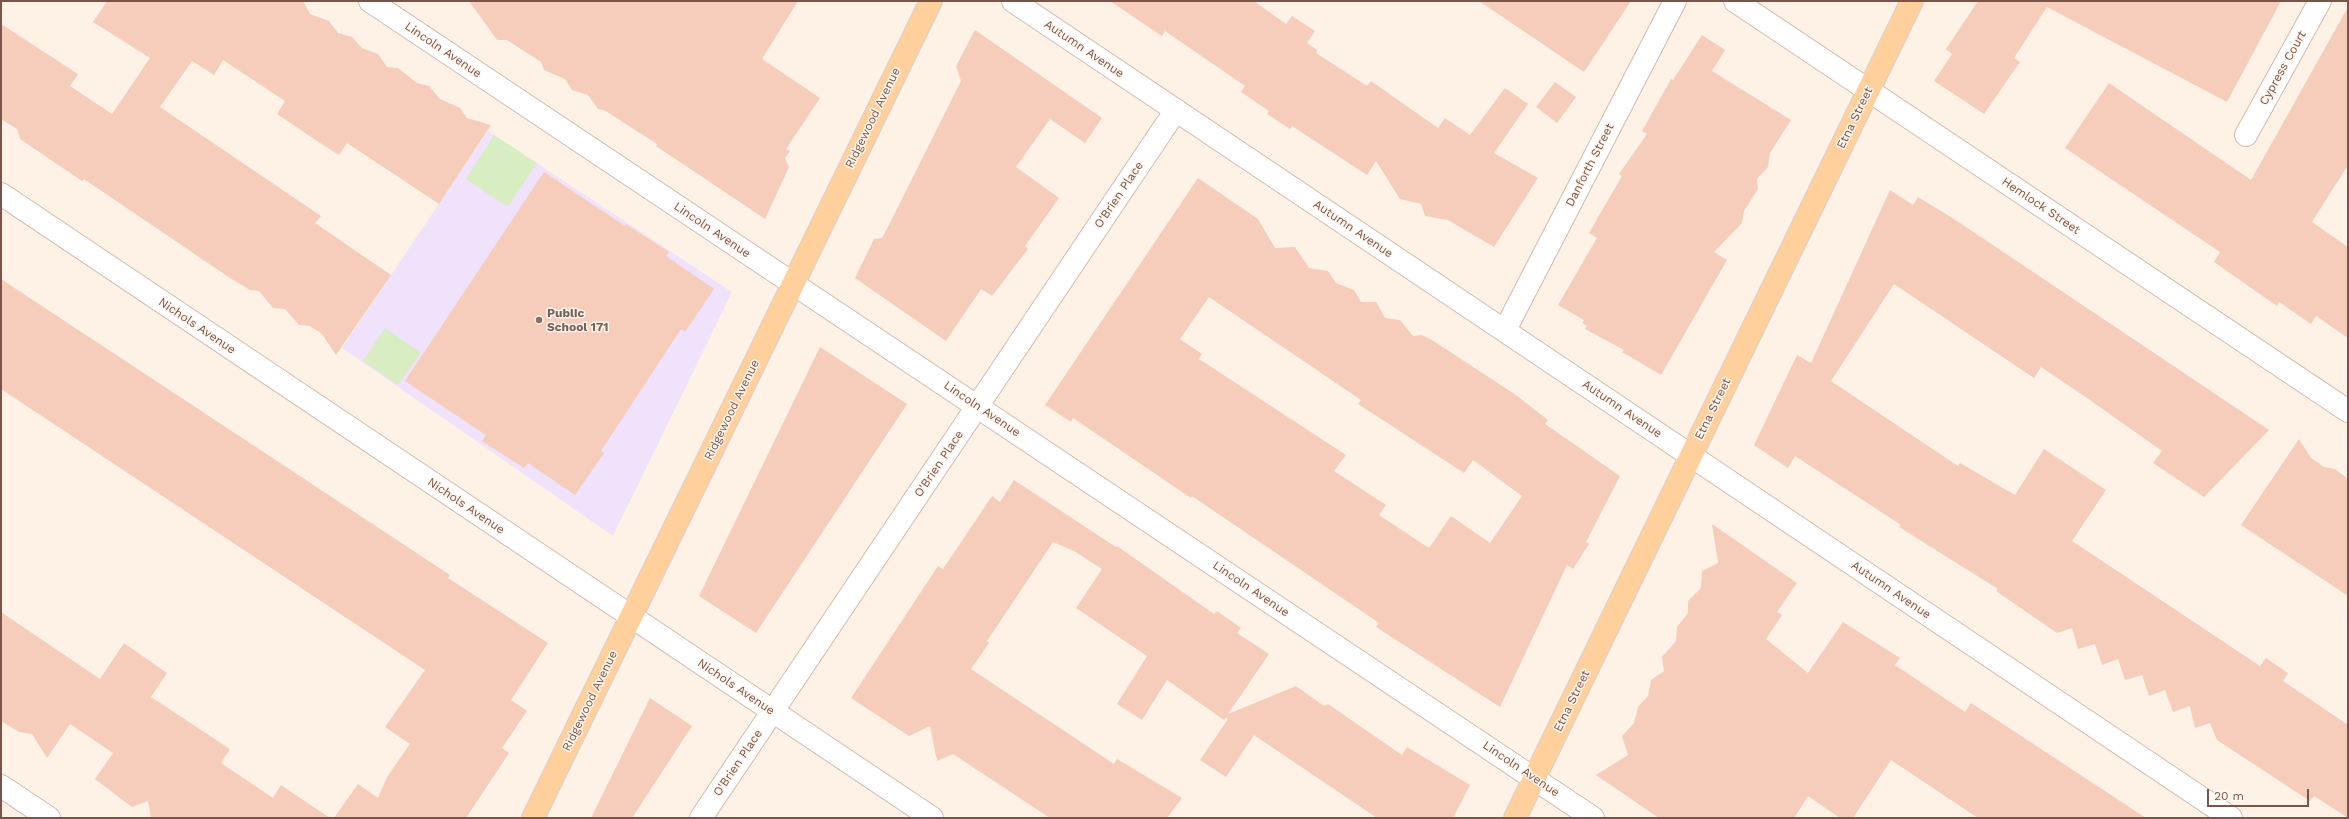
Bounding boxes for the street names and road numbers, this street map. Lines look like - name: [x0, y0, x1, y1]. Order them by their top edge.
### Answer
- street label: Autumn Avenue: [1041, 17, 1127, 81]
- street label: Lincoln Avenue: [402, 19, 484, 81]
- street label: Cypress Court: [2257, 28, 2309, 108]
- street label: Ridgewood Avenue: [842, 65, 904, 171]
- street label: Etna Street: [1834, 85, 1876, 151]
- street label: Danforth Street: [1563, 121, 1617, 209]
- street label: O'Brien Place: [1091, 159, 1147, 231]
- street label: Hemlock Street: [1999, 174, 2083, 238]
- street label: Autumn Avenue: [1310, 197, 1396, 261]
- street label: Lincoln Avenue: [671, 199, 753, 261]
- street label: Nichols Avenue: [156, 295, 238, 357]
- street label: Ridgewood Avenue: [701, 357, 763, 463]
- street label: Etna Street: [1692, 376, 1734, 442]
- street label: Autumn Avenue: [1579, 377, 1665, 441]
- street label: Lincoln Avenue: [941, 378, 1023, 440]
- street label: O'Brien Place: [911, 428, 967, 500]
- street label: Nichols Avenue: [425, 475, 507, 537]
- street label: Lincoln Avenue: [1210, 558, 1292, 620]
- street label: Autumn Avenue: [1848, 558, 1934, 622]
- street label: Ridgewood Avenue: [559, 648, 621, 754]
- street label: Nichols Avenue: [695, 656, 777, 718]
- street label: Etna Street: [1551, 668, 1593, 734]
- street label: O'Brien Place: [710, 727, 766, 799]
- street label: Lincoln Avenue: [1480, 738, 1562, 800]

